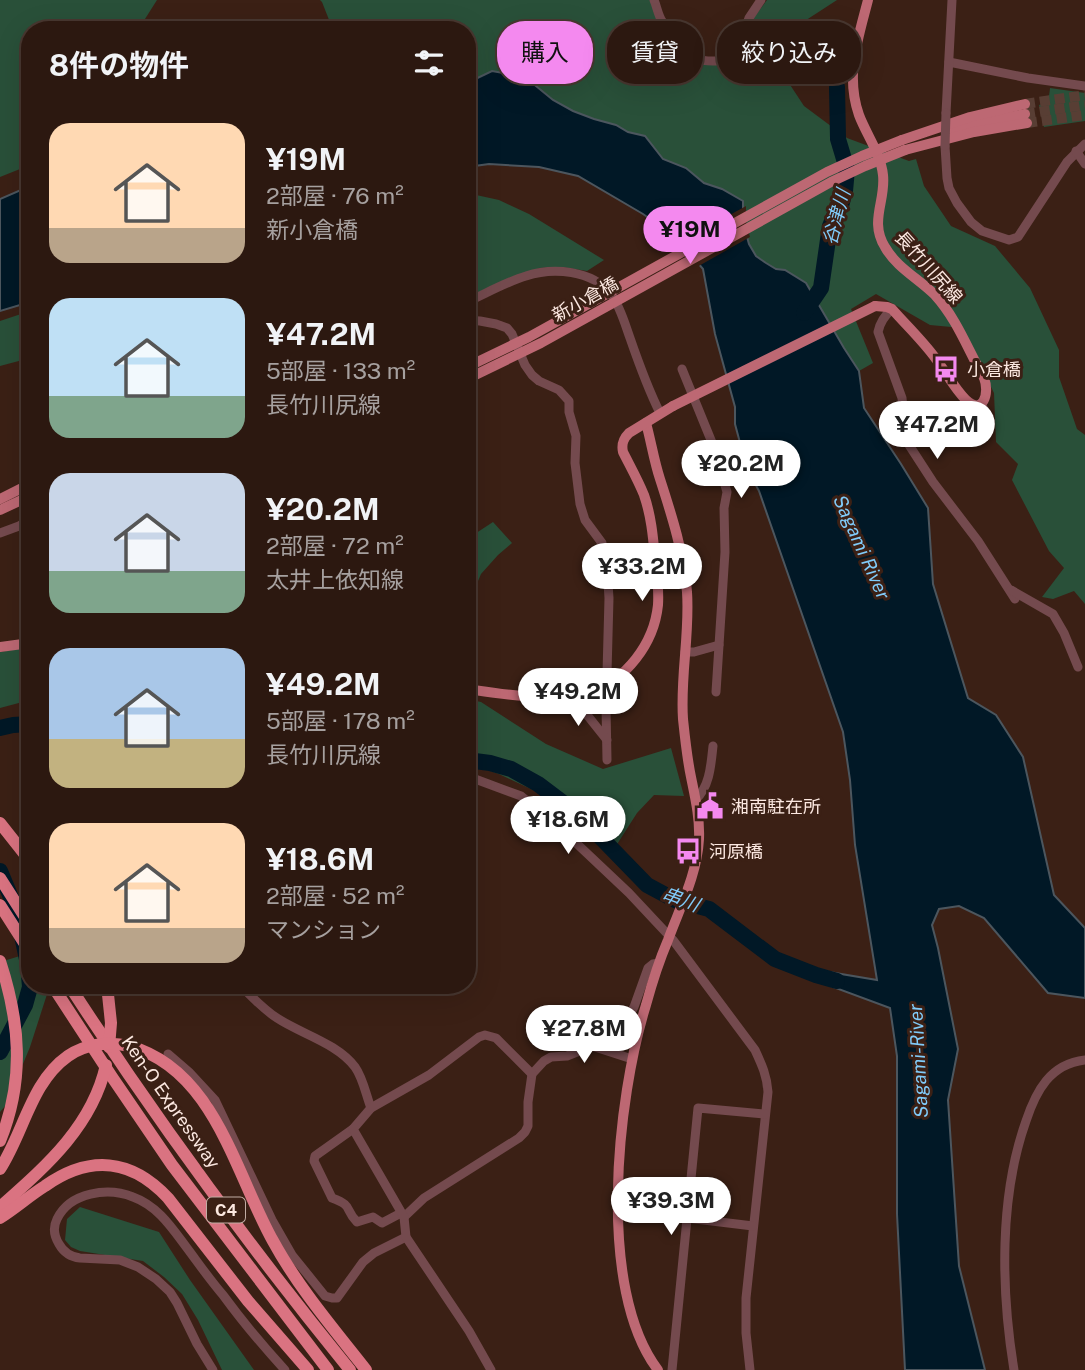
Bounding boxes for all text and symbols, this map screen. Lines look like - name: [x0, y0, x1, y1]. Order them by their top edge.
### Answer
- chip: 購入: [497, 21, 593, 84]
- chip: 賃貸: [607, 21, 703, 84]
- chip: 絞り込み: [717, 21, 861, 84]
- icon: filters: [410, 44, 448, 82]
- text: 8件の物件: [49, 47, 189, 83]
- text: ¥19M: [266, 141, 346, 177]
- icon: home: [105, 151, 189, 235]
- text: 2部屋 · 76 m²: [266, 182, 404, 209]
- water label: 谷津川: [818, 185, 855, 247]
- pin: ¥19M: [649, 206, 731, 266]
- text: ¥19M: [659, 215, 721, 242]
- text: 新小倉橋: [266, 216, 358, 243]
- street label: 長竹川尻線: [891, 227, 967, 307]
- street label: 新小倉橋: [548, 272, 622, 326]
- text: ¥47.2M: [266, 316, 376, 352]
- icon: home: [105, 326, 189, 410]
- bus stop icon: 小倉橋: [931, 354, 961, 384]
- text: 5部屋 · 133 m²: [266, 357, 415, 384]
- place label: 小倉橋: [967, 359, 1021, 380]
- text: 長竹川尻線: [266, 391, 381, 418]
- pin: ¥47.2M: [880, 402, 994, 461]
- text: ¥47.2M: [895, 410, 979, 437]
- pin: ¥20.2M: [684, 440, 798, 500]
- text: ¥20.2M: [698, 449, 784, 476]
- text: ¥20.2M: [266, 491, 379, 527]
- water label: Sagami River: [829, 491, 895, 603]
- icon: home: [105, 501, 189, 585]
- text: 2部屋 · 72 m²: [266, 532, 404, 559]
- pin: ¥33.2M: [585, 544, 699, 603]
- text: ¥33.2M: [598, 552, 686, 579]
- text: 太井上依知線: [266, 566, 404, 593]
- text: ¥49.2M: [266, 666, 380, 702]
- pin: ¥49.2M: [521, 668, 635, 728]
- icon: home: [105, 676, 189, 760]
- text: ¥49.2M: [534, 677, 622, 704]
- text: 5部屋 · 178 m²: [266, 707, 415, 734]
- text: 長竹川尻線: [266, 741, 381, 768]
- public building icon: 湘南駐在所: [695, 791, 725, 821]
- pin: ¥18.6M: [511, 796, 625, 856]
- place label: 湘南駐在所: [731, 796, 821, 817]
- text: ¥18.6M: [527, 805, 609, 832]
- bus stop icon: 河原橋: [673, 836, 703, 866]
- text: ¥18.6M: [266, 841, 374, 877]
- place label: 河原橋: [709, 841, 763, 862]
- icon: home: [105, 851, 189, 935]
- text: 2部屋 · 52 m²: [266, 882, 404, 909]
- water label: 串川: [659, 882, 704, 917]
- text: マンション: [266, 916, 381, 943]
- water label: Sagami-River: [904, 1002, 932, 1119]
- pin: ¥27.8M: [527, 1006, 641, 1065]
- text: ¥27.8M: [542, 1014, 626, 1041]
- street label: Ken-O Expressway: [117, 1032, 225, 1173]
- pin: ¥39.3M: [614, 1178, 728, 1237]
- text: ¥39.3M: [627, 1186, 715, 1213]
- road number: C4: [207, 1198, 245, 1222]

